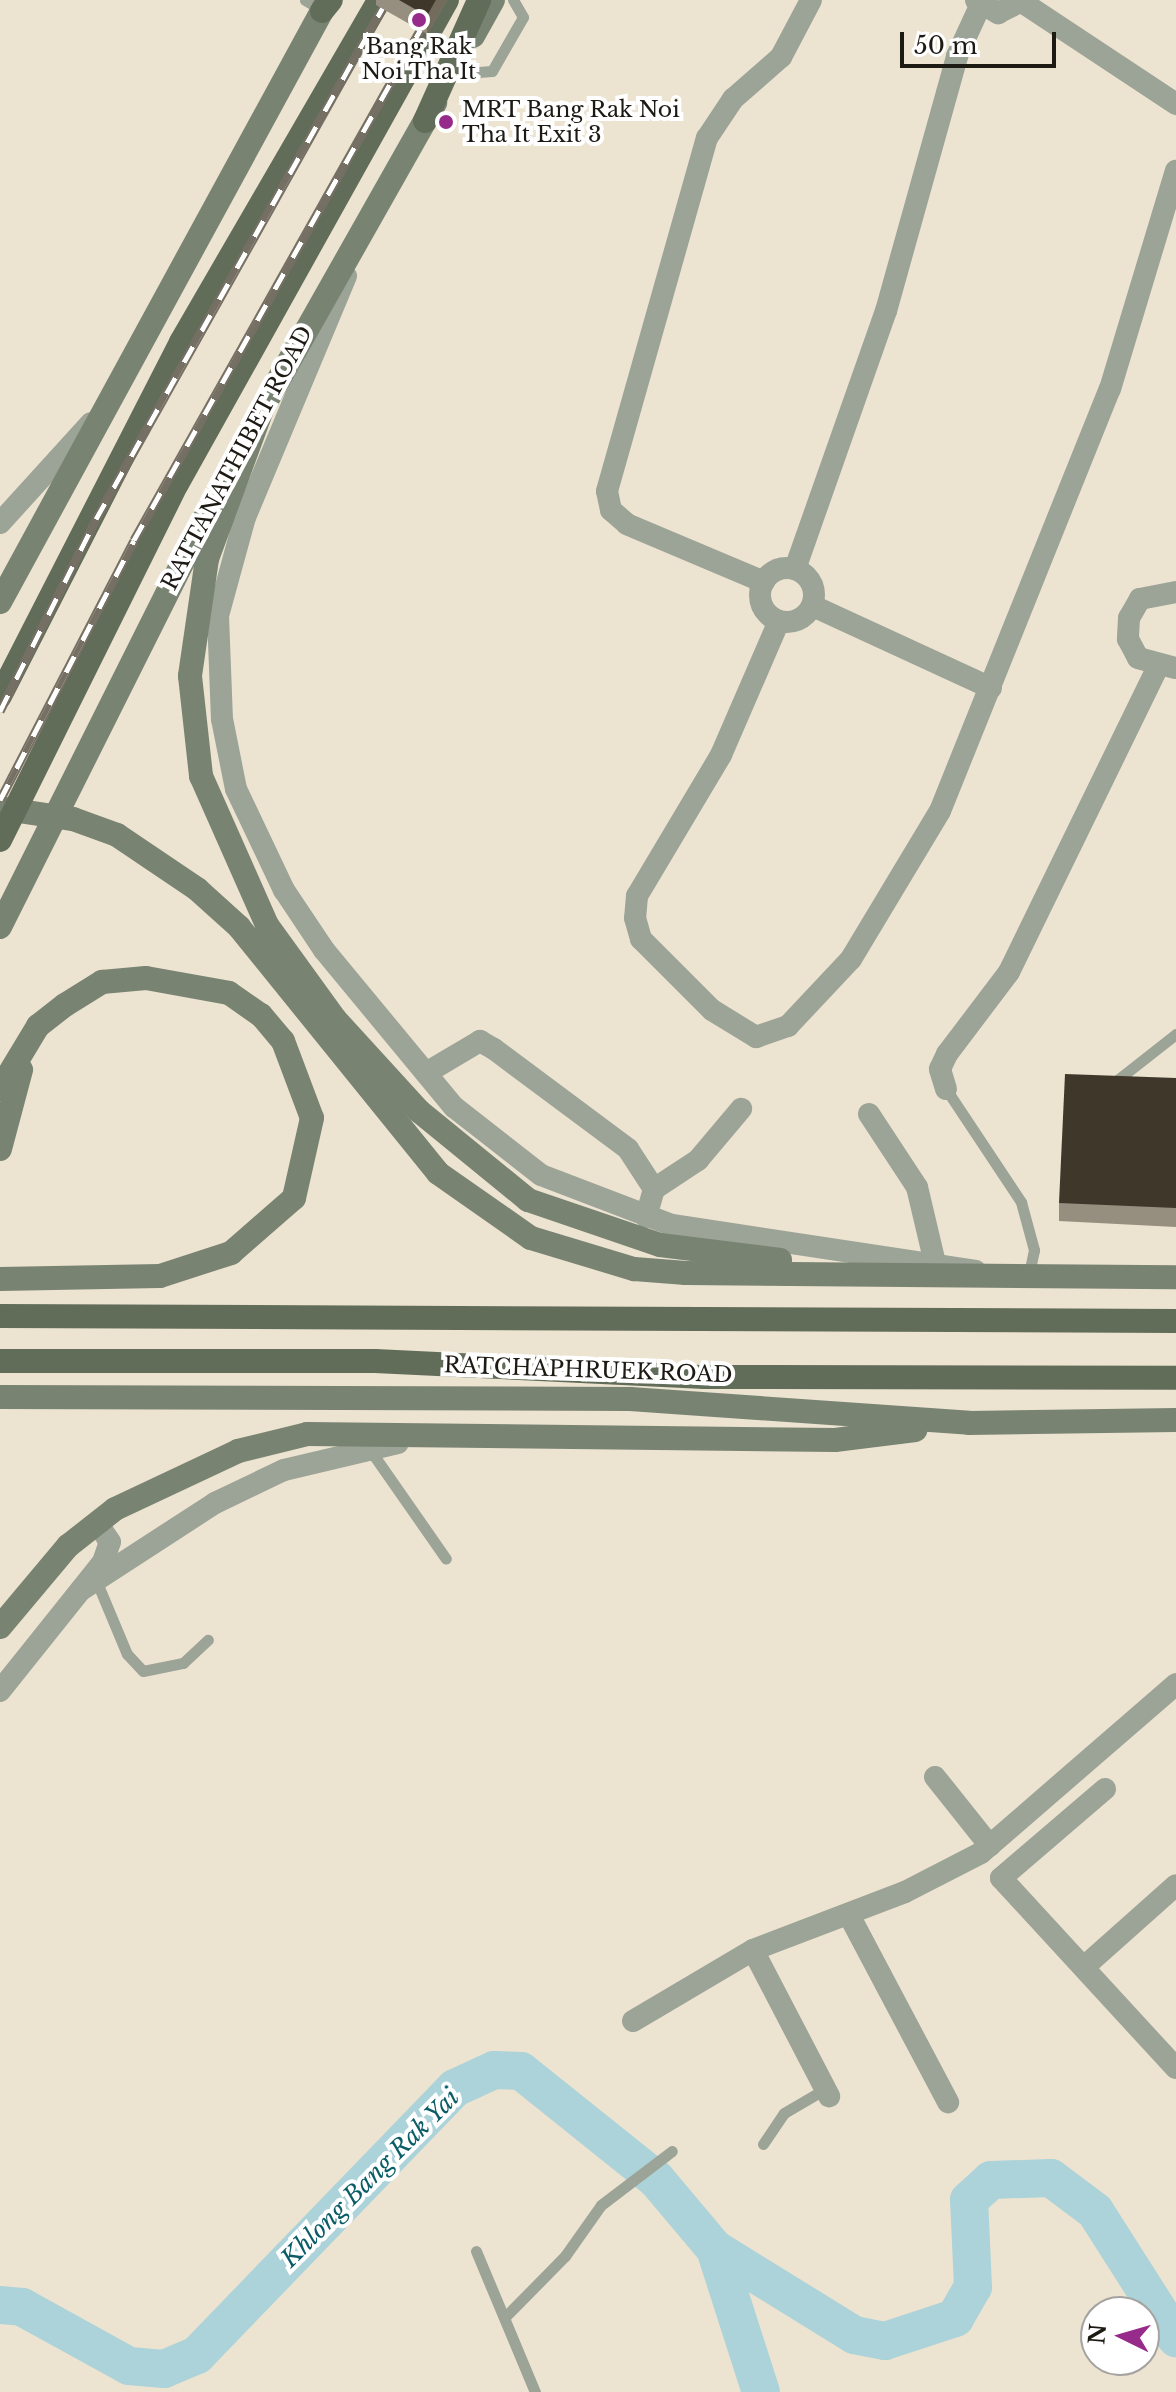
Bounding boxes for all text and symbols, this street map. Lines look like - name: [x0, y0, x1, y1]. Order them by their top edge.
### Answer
- marker: Bang Rak Noi Tha It: [410, 11, 428, 29]
- scale bar: [904, 16, 1060, 66]
- text: 50 m: [914, 31, 977, 60]
- place label: Bang Rak Noi Tha It: [361, 33, 477, 84]
- place label: MRT Bang Rak Noi Tha It Exit 3: [462, 96, 681, 148]
- marker: MRT Bang Rak Noi Tha It Exit 3: [437, 113, 455, 131]
- street label: RATTANATHIBET ROAD: [156, 321, 318, 595]
- street label: RATCHAPHRUEK ROAD: [443, 1352, 733, 1388]
- water label: Khlong Bang Rak Yai: [274, 2082, 466, 2274]
- north arrow: [1080, 2296, 1160, 2376]
- text: N: [1083, 2323, 1112, 2346]

